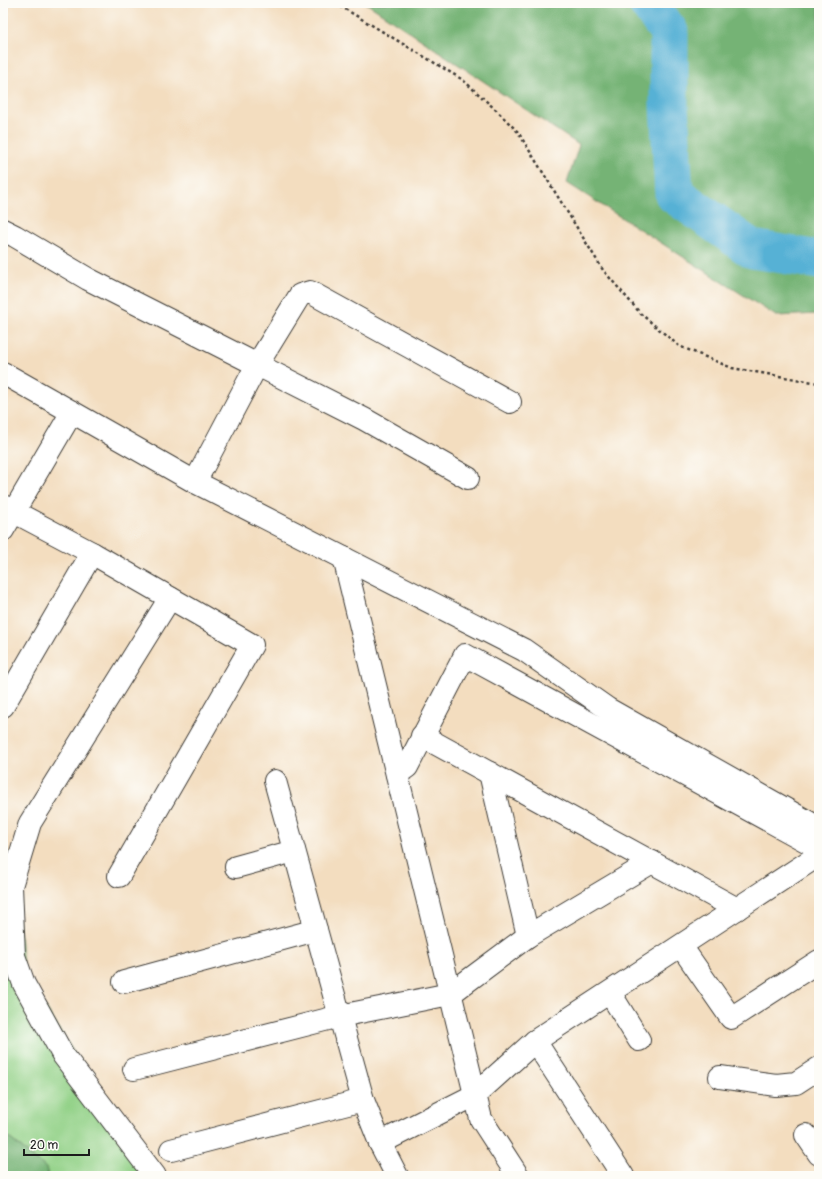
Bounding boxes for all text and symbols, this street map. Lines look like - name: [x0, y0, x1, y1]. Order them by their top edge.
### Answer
- scale bar: [24, 1131, 89, 1157]
- text: 20 m: [30, 1138, 59, 1153]

